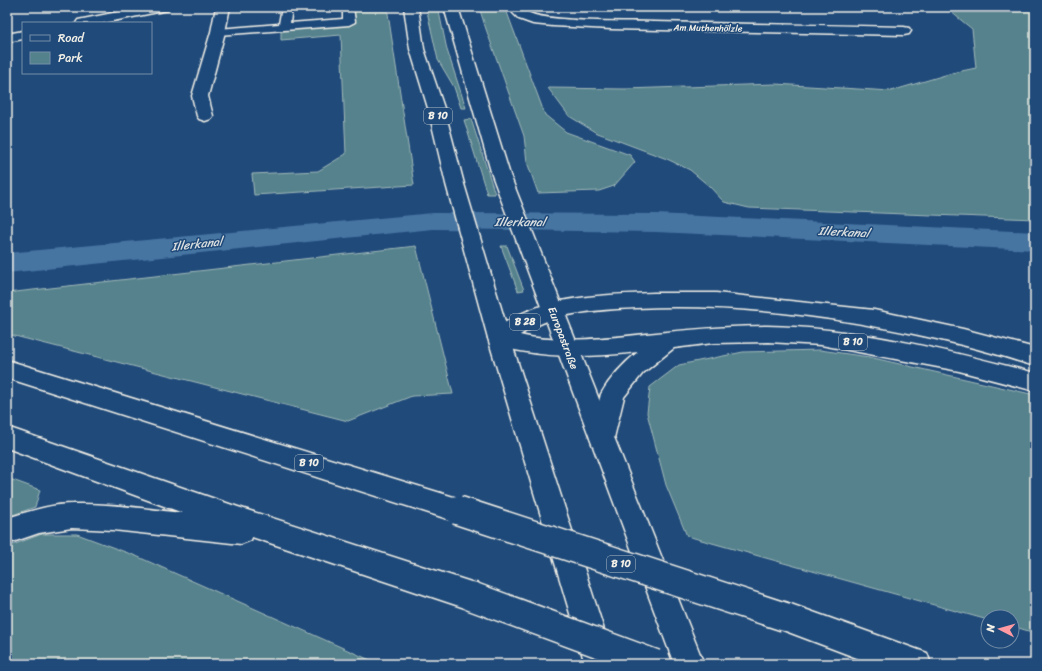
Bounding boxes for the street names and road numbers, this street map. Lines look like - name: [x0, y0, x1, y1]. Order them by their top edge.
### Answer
- street label: Am Muthenhölzle: [672, 19, 743, 37]
- road number: B 10: [424, 108, 452, 124]
- street label: Europastraße: [542, 304, 584, 373]
- road number: B 28: [510, 314, 540, 330]
- road number: B 10: [839, 334, 867, 350]
- road number: B 10: [295, 455, 323, 471]
- road number: B 10: [607, 556, 635, 572]

